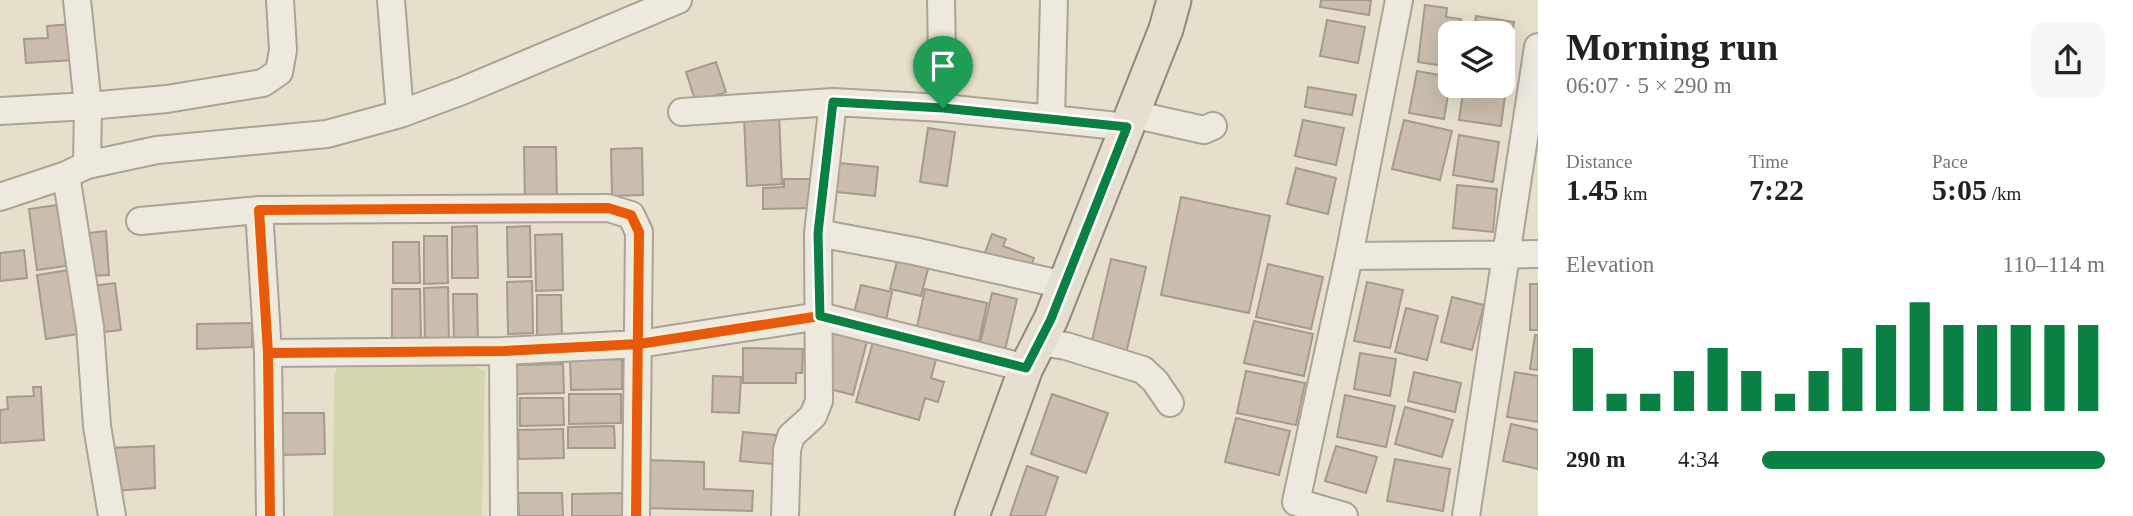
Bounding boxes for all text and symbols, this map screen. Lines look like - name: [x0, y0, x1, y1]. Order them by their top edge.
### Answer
- map controls: [1438, 21, 1515, 98]
- button: layers: [1438, 21, 1515, 98]
- button: share: [2031, 23, 2105, 97]
- text: Morning run: [1566, 26, 1778, 68]
- pin: [913, 36, 973, 108]
- icon: arrive: [924, 47, 962, 85]
- text: 06:07 · 5 × 290 m: [1566, 73, 1732, 98]
- text: Distance: [1566, 151, 1632, 172]
- text: Time: [1749, 151, 1788, 172]
- text: Pace: [1932, 151, 1968, 172]
- text: 1.45: [1566, 173, 1619, 206]
- text: 7:22: [1749, 173, 1804, 206]
- text: 5:05: [1932, 173, 1987, 206]
- text: km: [1619, 183, 1648, 204]
- text: /km: [1987, 183, 2021, 204]
- text: Elevation: [1566, 252, 1654, 277]
- text: 110–114 m: [2003, 252, 2105, 277]
- text: 290 m: [1566, 447, 1625, 472]
- text: 4:34: [1678, 447, 1719, 472]

